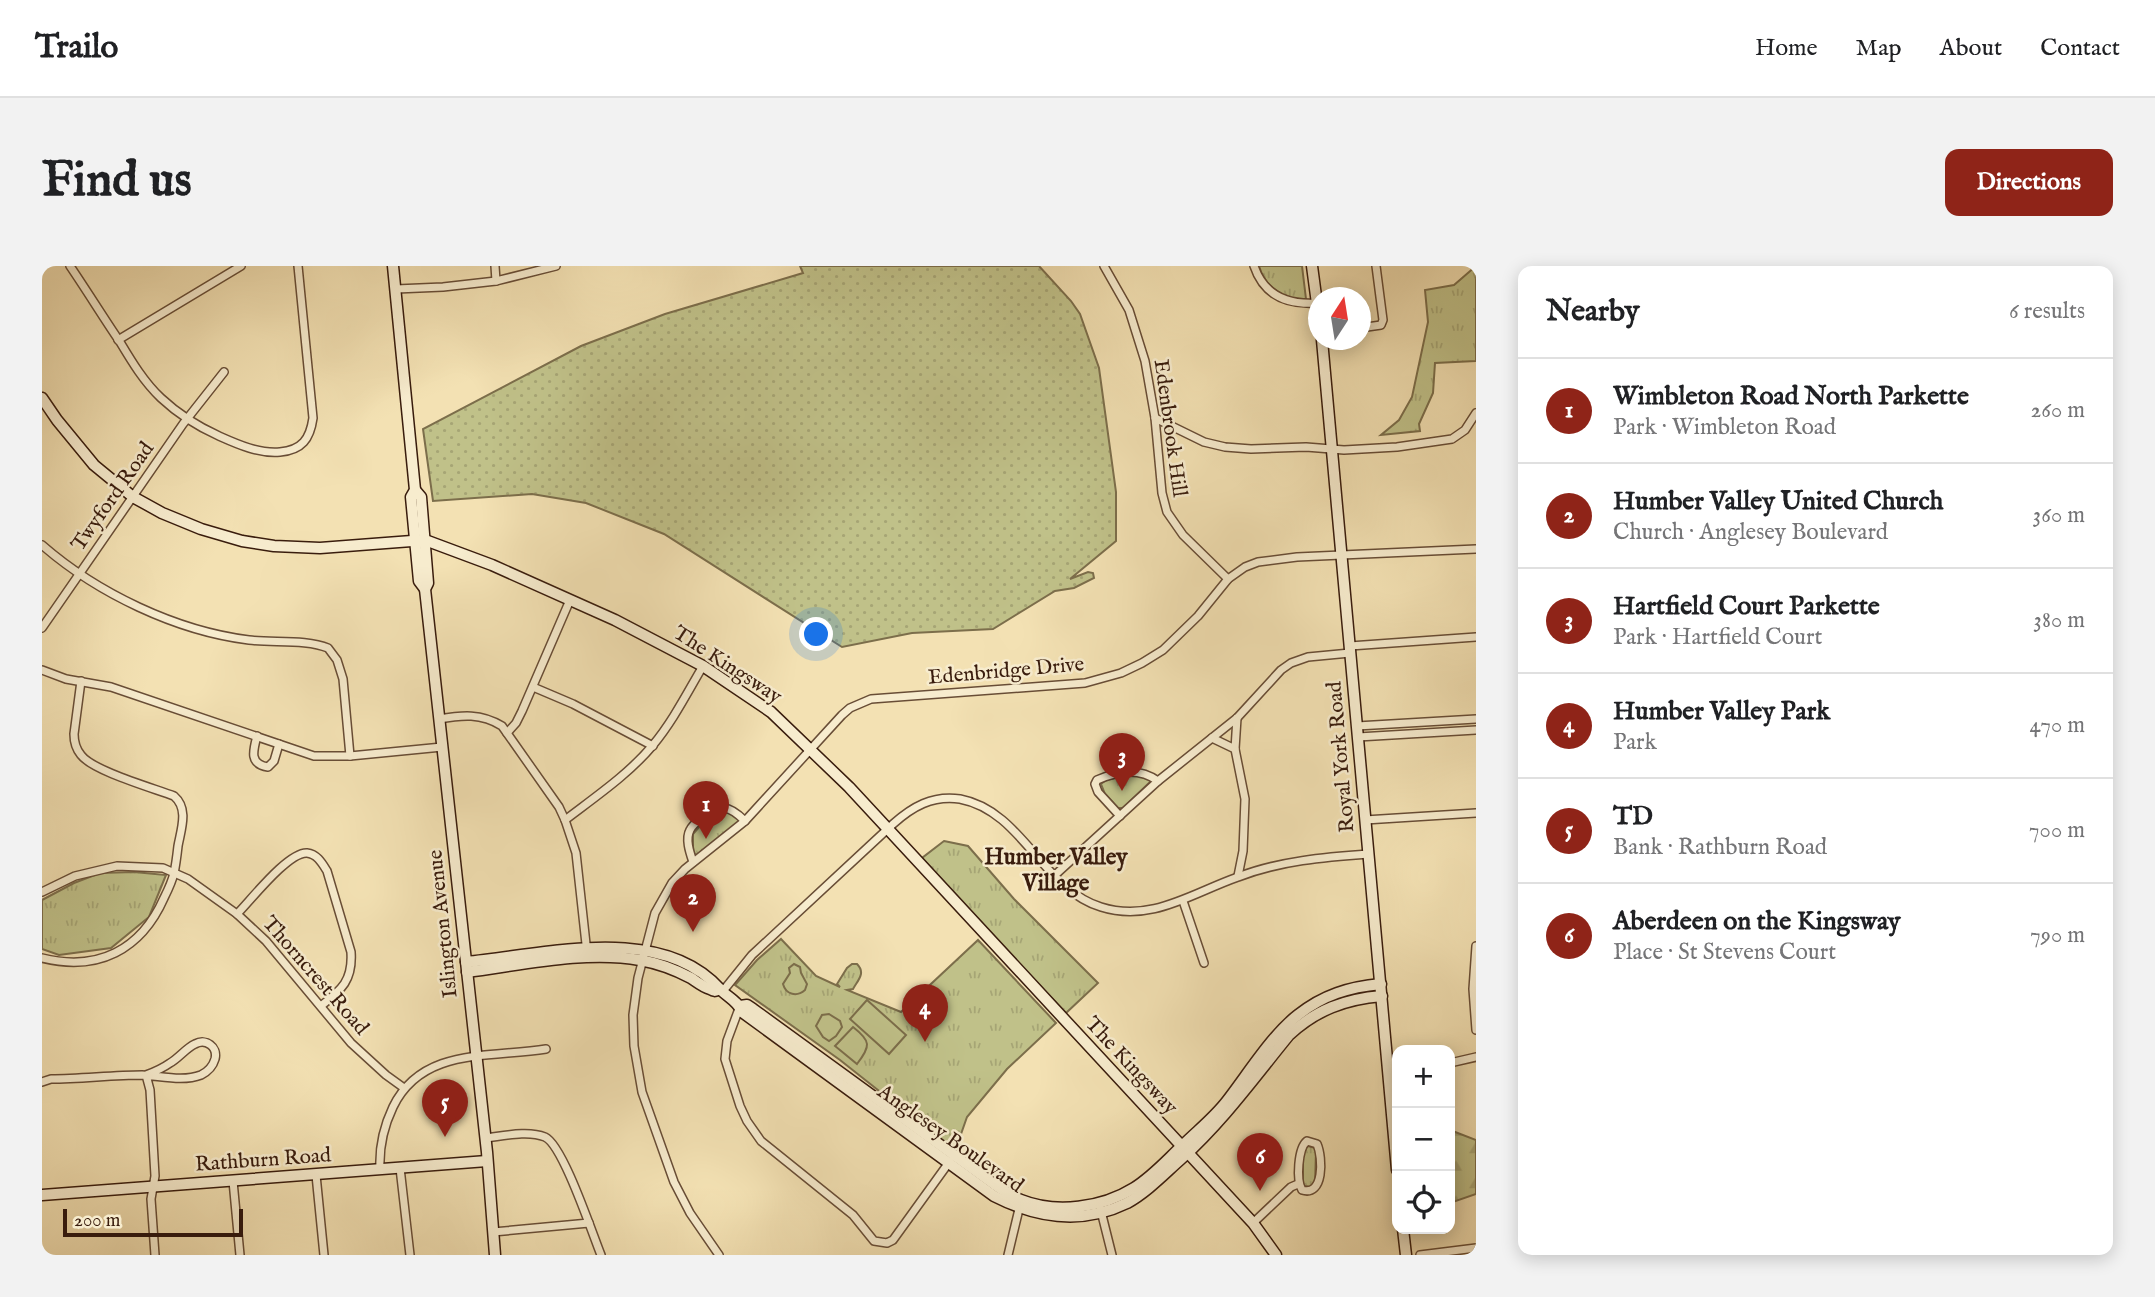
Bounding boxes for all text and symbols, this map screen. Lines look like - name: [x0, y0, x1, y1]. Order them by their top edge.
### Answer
- text: Trailo: [35, 27, 118, 69]
- text: Home: [1755, 33, 1818, 64]
- text: Map: [1856, 33, 1902, 64]
- text: About: [1940, 33, 2002, 64]
- text: Contact: [2040, 33, 2120, 64]
- button: Directions: [1945, 149, 2113, 216]
- text: Find us: [42, 151, 192, 213]
- north arrow: [1308, 287, 1371, 350]
- text: Nearby: [1546, 293, 1639, 331]
- text: 6 results: [2009, 297, 2085, 326]
- street label: Edenbrook Hill: [1146, 358, 1193, 499]
- text: Wimbleton Road North Parkette: [1613, 380, 1969, 413]
- text: 1: [1565, 396, 1573, 425]
- text: 260 m: [2030, 396, 2085, 425]
- text: Park · Wimbleton Road: [1613, 413, 1836, 442]
- street label: Twyford Road: [66, 436, 161, 557]
- text: Humber Valley United Church: [1613, 485, 1943, 518]
- text: 2: [1564, 501, 1574, 530]
- text: 360 m: [2033, 501, 2085, 530]
- text: Church · Anglesey Boulevard: [1613, 518, 1888, 547]
- text: Hartfield Court Parkette: [1613, 590, 1880, 623]
- text: 3: [1565, 606, 1573, 635]
- text: 380 m: [2033, 606, 2085, 635]
- your location: [799, 617, 833, 651]
- street label: The Kingsway: [668, 620, 787, 711]
- text: Park · Hartfield Court: [1613, 623, 1822, 652]
- street label: Edenbridge Drive: [927, 651, 1086, 692]
- street label: Royal York Road: [1321, 679, 1362, 834]
- text: Humber Valley Park: [1613, 695, 1830, 728]
- text: 4: [1563, 711, 1575, 740]
- text: 470 m: [2030, 711, 2085, 740]
- text: Park: [1613, 728, 1657, 757]
- pin: 3: [1099, 733, 1145, 791]
- pin: 1: [683, 781, 729, 839]
- text: TD: [1613, 800, 1653, 833]
- text: 5: [1565, 816, 1573, 845]
- text: 700 m: [2029, 816, 2085, 845]
- text: Bank · Rathburn Road: [1613, 833, 1827, 862]
- district label: Humber Valley Village: [984, 843, 1128, 898]
- street label: Islington Avenue: [422, 848, 465, 999]
- pin: 2: [670, 874, 716, 932]
- text: Aberdeen on the Kingsway: [1613, 905, 1901, 938]
- street label: Thorncrest Road: [256, 911, 375, 1042]
- text: 6: [1564, 921, 1574, 950]
- text: 790 m: [2030, 921, 2085, 950]
- text: Place · St Stevens Court: [1613, 938, 1836, 967]
- pin: 4: [902, 984, 948, 1042]
- street label: The Kingsway: [1079, 1011, 1184, 1121]
- map controls: [1392, 1045, 1455, 1234]
- button: +: [1392, 1045, 1455, 1108]
- street label: Anglesey Boulevard: [871, 1078, 1029, 1200]
- pin: 5: [422, 1079, 468, 1137]
- button: −: [1392, 1108, 1455, 1171]
- pin: 6: [1237, 1133, 1283, 1191]
- street label: Rathburn Road: [194, 1142, 333, 1179]
- button: locate: [1392, 1171, 1455, 1234]
- scale bar: [63, 1206, 243, 1238]
- text: 200 m: [74, 1209, 120, 1233]

